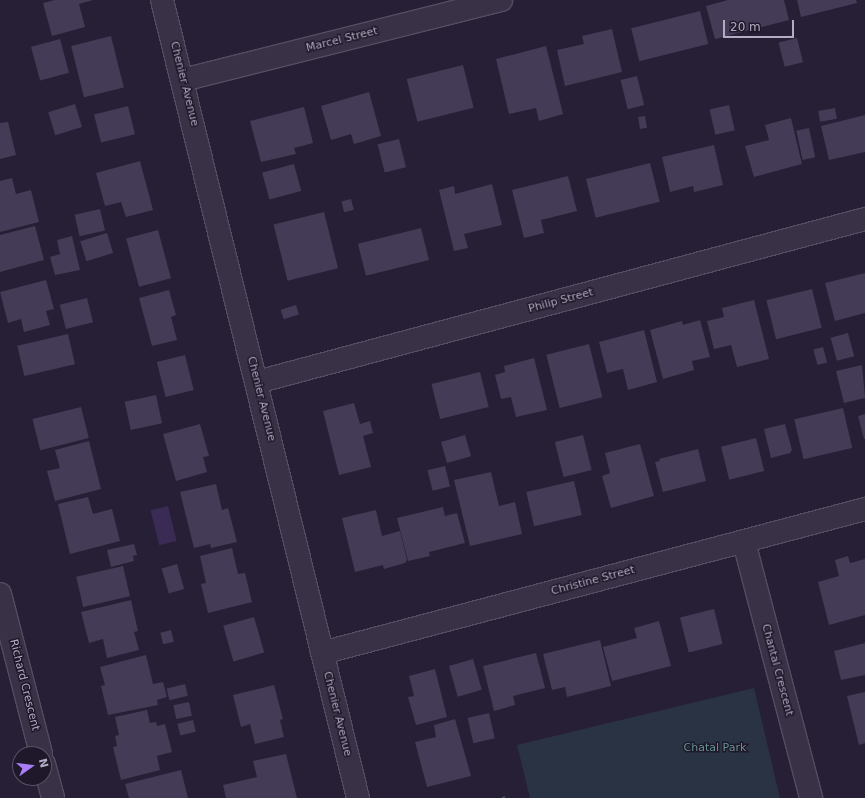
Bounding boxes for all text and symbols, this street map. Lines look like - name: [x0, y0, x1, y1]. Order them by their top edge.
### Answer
- scale bar: [725, 12, 796, 38]
- text: 20 m: [730, 20, 761, 34]
- street label: Marcel Street: [305, 25, 379, 55]
- street label: Chenier Avenue: [167, 40, 201, 128]
- street label: Philip Street: [527, 286, 595, 316]
- street label: Chenier Avenue: [244, 355, 278, 443]
- street label: Christine Street: [550, 563, 636, 599]
- street label: Chantal Crescent: [758, 623, 796, 717]
- street label: Richard Crescent: [6, 638, 42, 732]
- street label: Chenier Avenue: [320, 670, 354, 758]
- park label: Chatal Park: [684, 741, 746, 755]
- north arrow: [12, 746, 52, 786]
- text: N: [36, 757, 51, 769]

